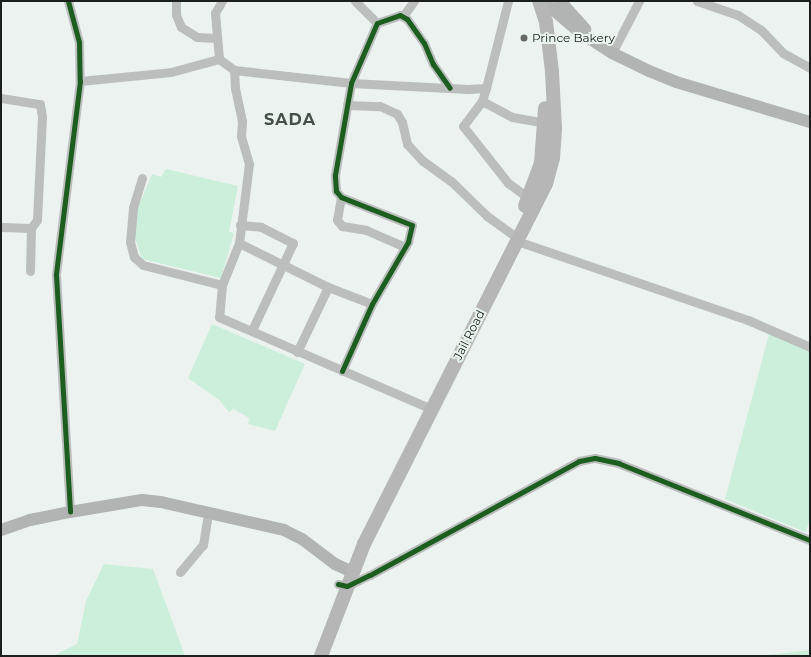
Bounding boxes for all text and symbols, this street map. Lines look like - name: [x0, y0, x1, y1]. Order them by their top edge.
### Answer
- place label: Prince Bakery: [532, 31, 615, 45]
- marker: Prince Bakery: [519, 33, 529, 43]
- district label: SADA: [264, 110, 316, 130]
- street label: Jail Road: [450, 308, 488, 362]

